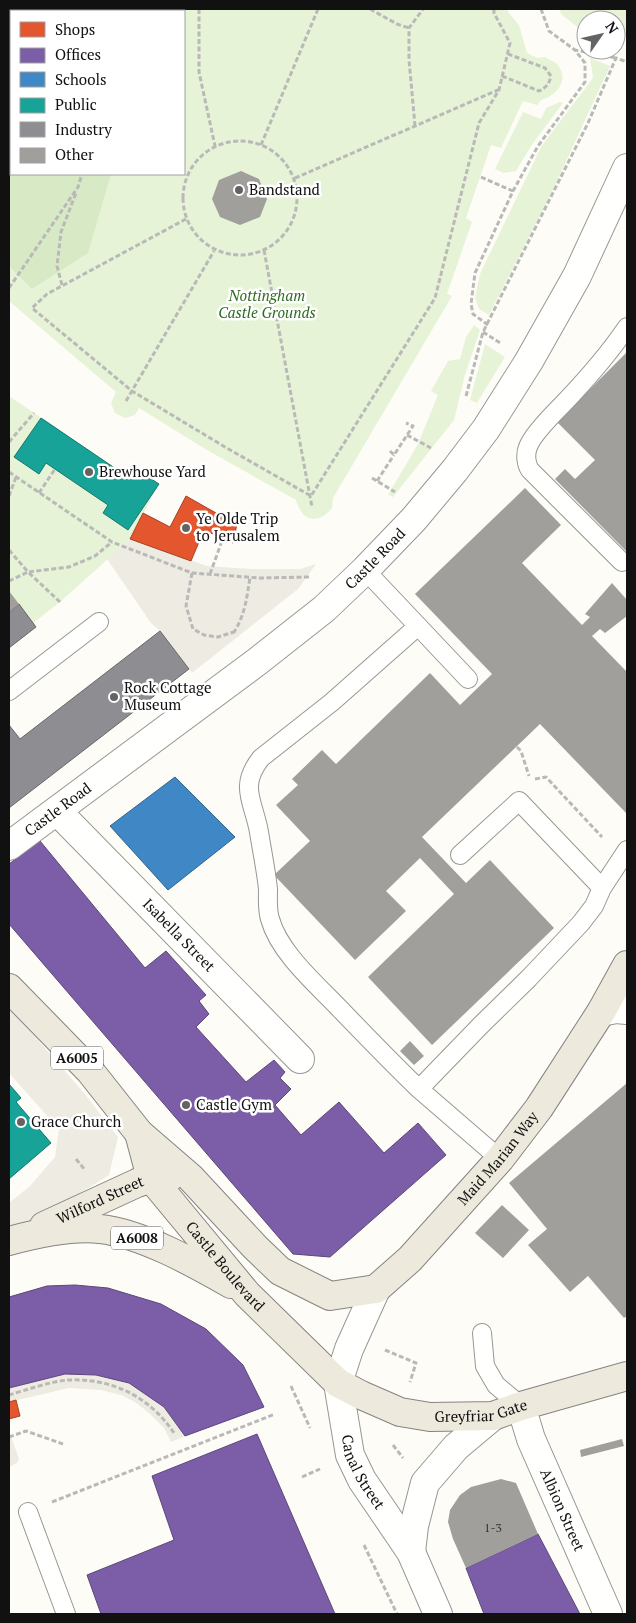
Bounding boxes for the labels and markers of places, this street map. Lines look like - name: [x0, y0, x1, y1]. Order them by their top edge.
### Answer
- place label: Bandstand: [249, 179, 320, 199]
- marker: Bandstand: [233, 184, 245, 196]
- place label: Brewhouse Yard: [99, 461, 206, 481]
- marker: Brewhouse Yard: [83, 466, 95, 478]
- place label: Ye Olde Trip to Jerusalem: [196, 508, 280, 545]
- marker: Ye Olde Trip to Jerusalem: [180, 522, 192, 534]
- place label: Rock Cottage Museum: [124, 677, 212, 714]
- marker: Rock Cottage Museum: [108, 691, 120, 703]
- place label: Castle Gym: [196, 1094, 272, 1114]
- marker: Castle Gym: [180, 1099, 192, 1111]
- place label: Grace Church: [31, 1111, 121, 1131]
- marker: Grace Church: [15, 1116, 27, 1128]

